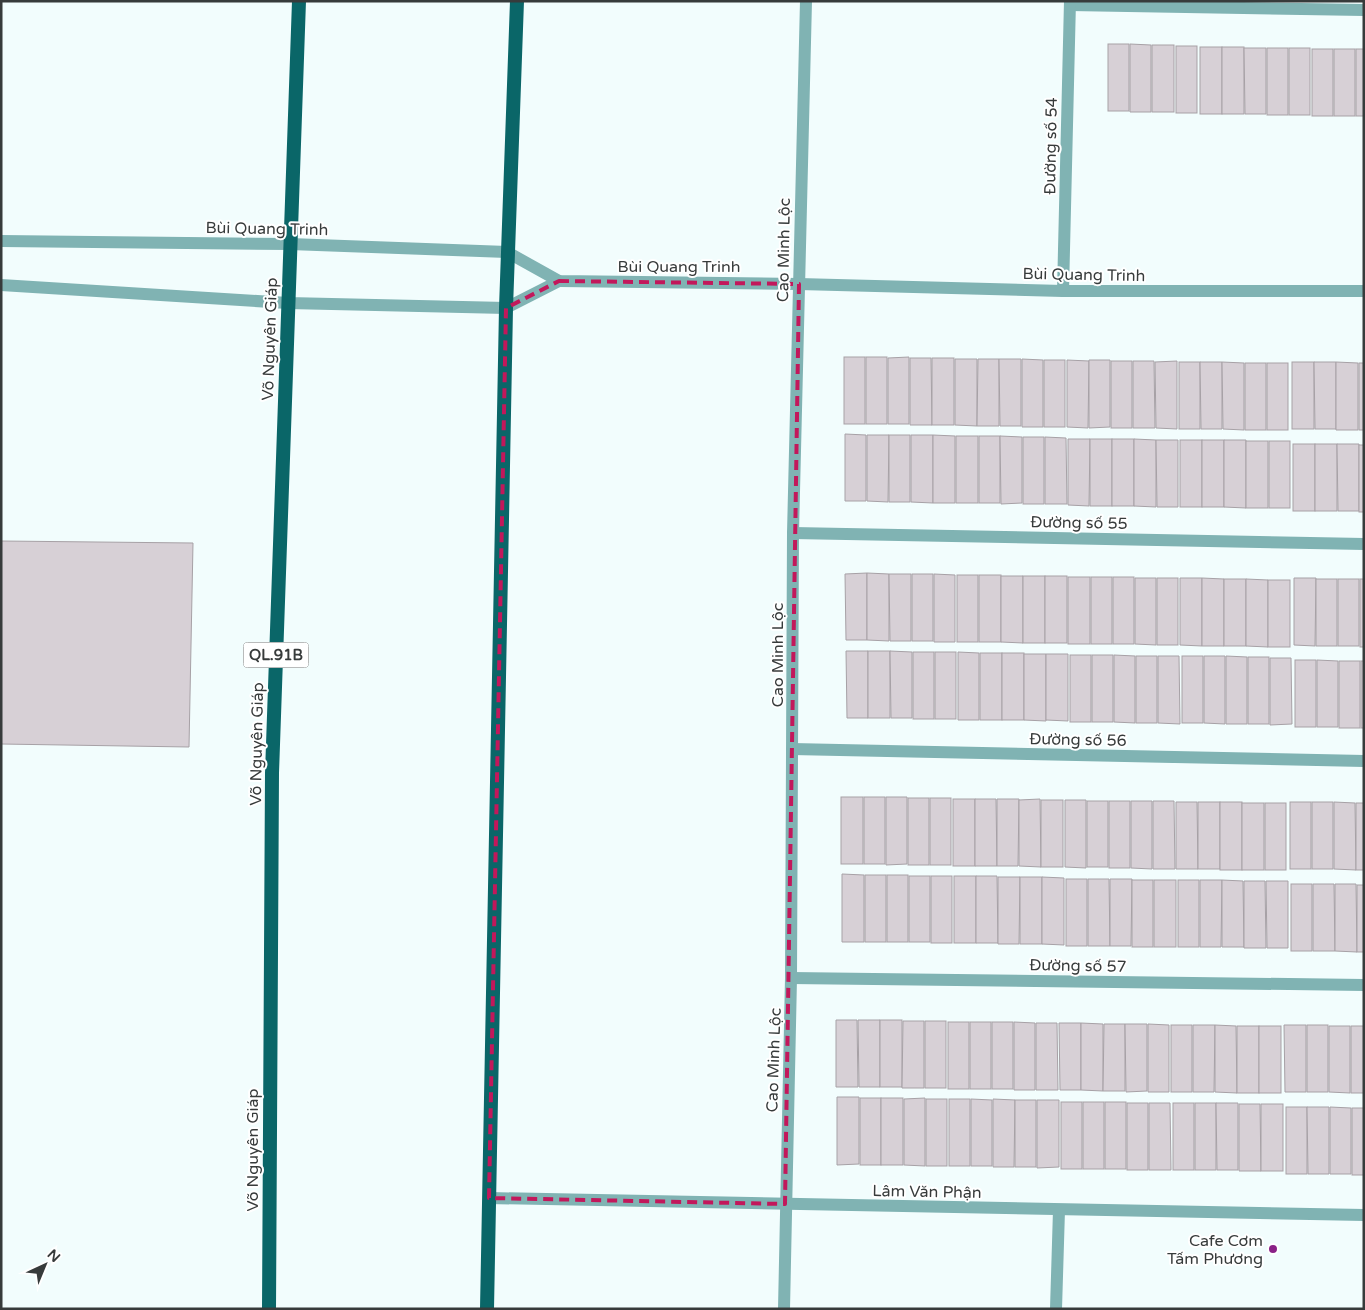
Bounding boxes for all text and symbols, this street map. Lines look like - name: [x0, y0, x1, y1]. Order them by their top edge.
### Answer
- street label: Đường số 54: [1040, 97, 1062, 195]
- street label: Cao Minh Lộc: [773, 198, 795, 302]
- street label: Bùi Quang Trinh: [205, 218, 329, 240]
- street label: Bùi Quang Trinh: [618, 257, 740, 277]
- street label: Bùi Quang Trinh: [1022, 264, 1146, 286]
- street label: Võ Nguyên Giáp: [258, 277, 282, 401]
- street label: Đường số 55: [1030, 512, 1128, 534]
- street label: Cao Minh Lộc: [768, 603, 788, 707]
- road number: QL.91B: [244, 642, 308, 668]
- street label: Võ Nguyên Giáp: [246, 682, 268, 806]
- street label: Đường số 56: [1029, 729, 1127, 751]
- street label: Đường số 57: [1029, 955, 1127, 977]
- street label: Cao Minh Lộc: [762, 1008, 786, 1113]
- street label: Võ Nguyên Giáp: [243, 1088, 263, 1212]
- street label: Lâm Văn Phận: [872, 1181, 982, 1203]
- place label: Cafe Cơm Tấm Phương: [1167, 1231, 1263, 1269]
- north arrow: [20, 1240, 70, 1290]
- marker: Cafe Cơm Tấm Phương: [1267, 1243, 1279, 1255]
- text: N: [44, 1246, 64, 1266]

